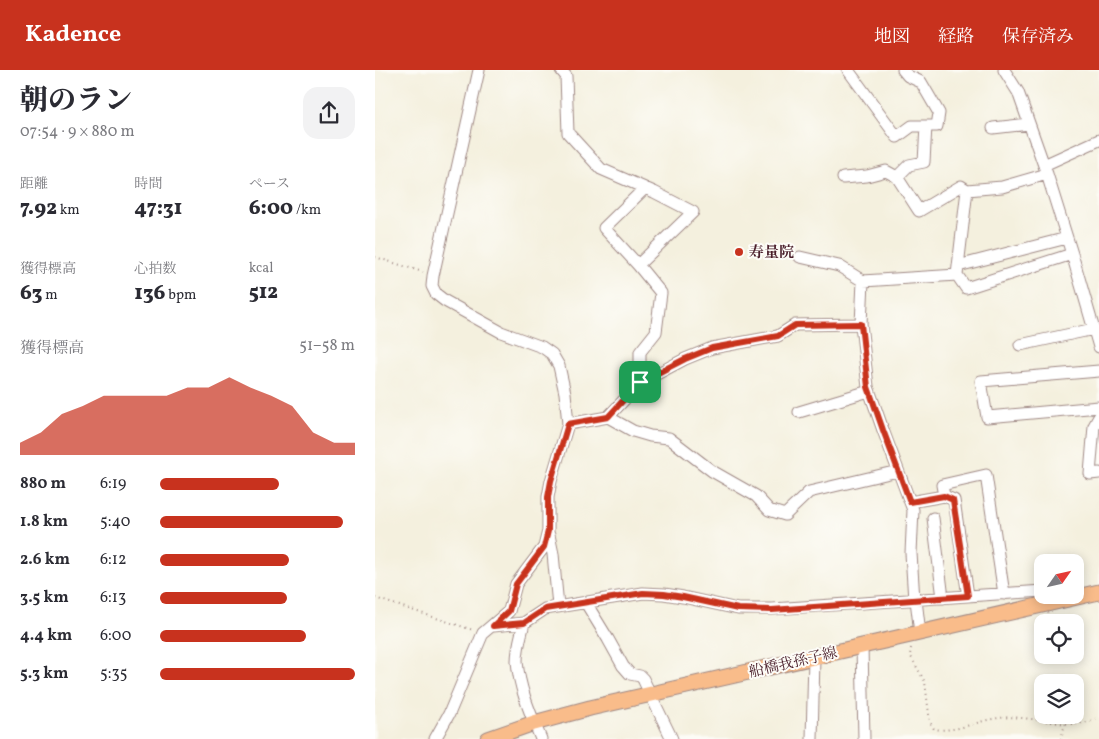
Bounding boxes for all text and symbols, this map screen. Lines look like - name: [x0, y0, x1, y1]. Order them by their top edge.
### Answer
- text: Kadence: [25, 18, 121, 52]
- text: 地図: [874, 25, 910, 50]
- text: 経路: [938, 25, 974, 50]
- text: 保存済み: [1002, 25, 1074, 50]
- text: 朝のラン: [20, 82, 132, 121]
- button: share: [303, 87, 355, 139]
- text: 07:54 · 9 × 880 m: [20, 121, 135, 143]
- text: 距離: [20, 175, 48, 194]
- text: 時間: [134, 175, 162, 194]
- text: ペース: [249, 175, 290, 194]
- text: 7.92: [20, 194, 57, 223]
- text: 47:31: [134, 194, 182, 223]
- text: 6:00: [249, 194, 293, 223]
- text: km: [57, 201, 80, 220]
- text: /km: [293, 201, 321, 220]
- place label: 寿量院: [749, 243, 794, 264]
- marker: 寿量院: [733, 246, 745, 258]
- text: kcal: [249, 259, 274, 278]
- text: 獲得標高: [20, 260, 76, 279]
- text: 心拍数: [134, 260, 176, 279]
- text: 512: [249, 278, 278, 307]
- text: 63: [20, 279, 43, 308]
- text: 136: [134, 279, 165, 308]
- text: m: [43, 286, 58, 305]
- text: bpm: [165, 286, 196, 305]
- text: 51–58 m: [299, 335, 355, 357]
- text: 獲得標高: [20, 338, 84, 360]
- pin: [619, 361, 661, 403]
- icon: arrive: [626, 368, 654, 396]
- text: 880 m: [20, 473, 66, 495]
- text: 6:19: [100, 473, 126, 495]
- text: 1.8 km: [20, 511, 68, 533]
- text: 5:40: [100, 511, 130, 533]
- text: 2.6 km: [20, 549, 70, 571]
- text: 6:12: [100, 549, 127, 571]
- north arrow: [1034, 554, 1084, 604]
- map controls: [1034, 554, 1084, 724]
- text: 3.5 km: [20, 587, 69, 609]
- text: 6:13: [100, 587, 126, 609]
- button: locate: [1034, 614, 1084, 664]
- text: 4.4 km: [20, 625, 72, 647]
- text: 6:00: [100, 625, 131, 647]
- street label: 船橋我孫子線: [747, 643, 840, 684]
- text: 5.3 km: [20, 663, 68, 685]
- text: 5:35: [100, 663, 127, 685]
- button: layers: [1034, 674, 1084, 724]

